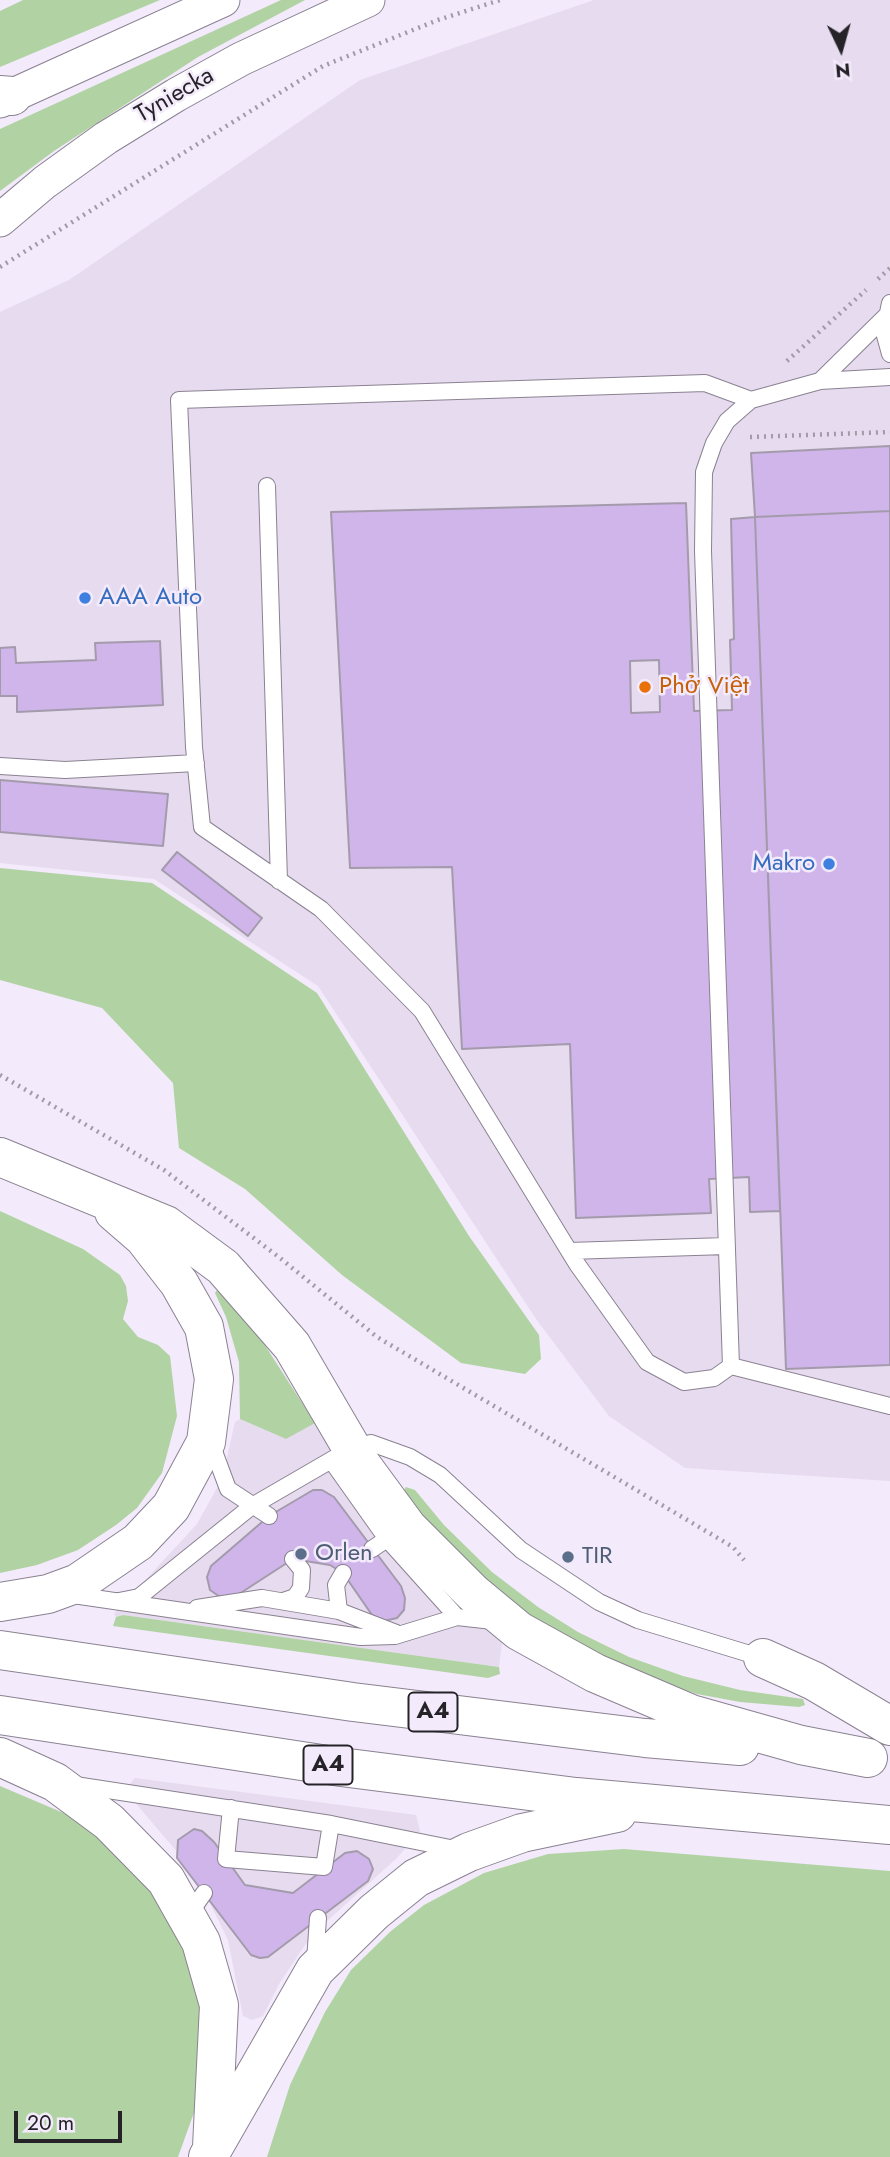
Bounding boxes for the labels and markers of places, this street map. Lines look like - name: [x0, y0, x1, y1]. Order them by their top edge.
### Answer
- place label: AAA Auto: [99, 584, 202, 612]
- marker: AAA Auto: [77, 590, 93, 606]
- place label: Phở Việt: [659, 673, 749, 701]
- marker: Phở Việt: [637, 679, 653, 695]
- place label: Makro: [752, 850, 815, 878]
- marker: Makro: [821, 856, 837, 872]
- place label: Orlen: [315, 1540, 373, 1568]
- place label: TIR: [582, 1543, 612, 1571]
- marker: Orlen: [293, 1546, 309, 1562]
- marker: TIR: [560, 1549, 576, 1565]

